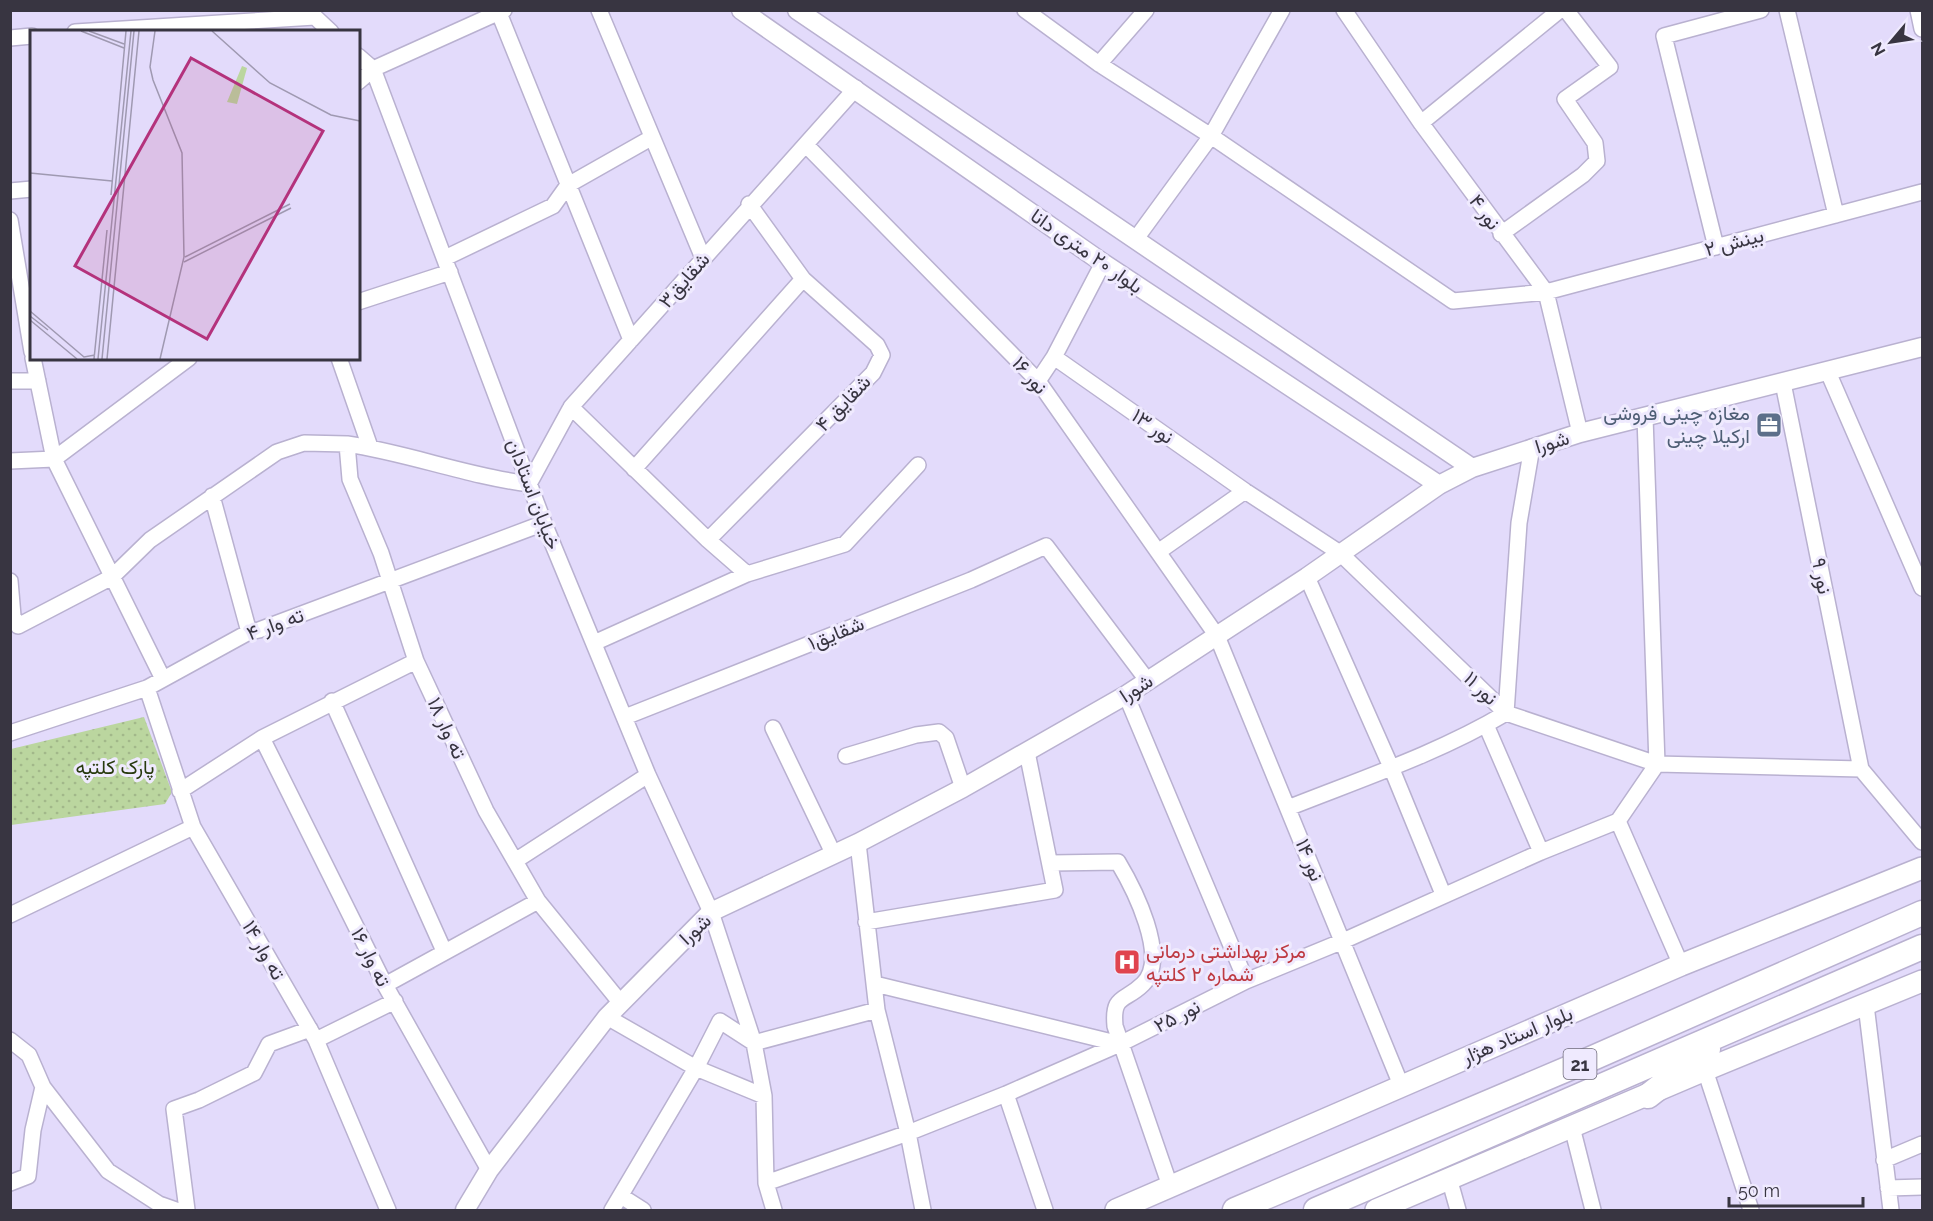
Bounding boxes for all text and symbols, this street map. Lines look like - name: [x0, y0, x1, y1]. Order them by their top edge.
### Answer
- north arrow: [1861, 12, 1921, 72]
- inset map: [30, 30, 360, 360]
- text: N: [1867, 39, 1890, 59]
- street label: نور ۴: [1463, 190, 1506, 235]
- street label: بلوار ۲۰ متری دانا: [1026, 203, 1148, 299]
- street label: بینش ۲: [1702, 223, 1766, 261]
- street label: شقایق۳: [653, 247, 715, 313]
- street label: نور ۱۶: [1006, 351, 1053, 399]
- street label: شقایق ۴: [810, 370, 876, 436]
- place label: مغازه چینی فروشی ارکیلا چینی: [1603, 401, 1750, 450]
- street label: نور ۱۳: [1127, 403, 1179, 450]
- office icon: مغازه چینی فروشی ارکیلا چینی: [1754, 410, 1784, 440]
- street label: شورا: [1532, 425, 1572, 460]
- street label: خیابان استادان: [502, 435, 566, 553]
- street label: نور ۹: [1806, 556, 1837, 596]
- street label: ته وار ۴: [243, 603, 307, 646]
- street label: شقایق۱: [804, 611, 868, 655]
- street label: نور ۱۱: [1458, 666, 1503, 711]
- street label: شورا: [1115, 668, 1158, 708]
- street label: ته وار ۱۸: [421, 693, 472, 763]
- park label: پارک کلتپه: [75, 755, 155, 781]
- street label: نور ۱۴: [1290, 835, 1329, 885]
- street label: شورا: [674, 908, 717, 950]
- street label: ته وار ۱۴: [237, 916, 291, 985]
- street label: ته وار ۱۶: [345, 923, 396, 991]
- place label: مرکز بهداشتی درمانی شماره ۲ کلتپه: [1146, 939, 1306, 988]
- hospital icon: مرکز بهداشتی درمانی شماره ۲ کلتپه: [1112, 947, 1142, 977]
- street label: نور ۲۵: [1150, 994, 1205, 1039]
- street label: بلوار استاد هژار: [1457, 1001, 1576, 1070]
- road number: 21: [1564, 1049, 1596, 1079]
- scale bar: [1729, 1170, 1862, 1208]
- text: 50 m: [1738, 1180, 1780, 1201]

